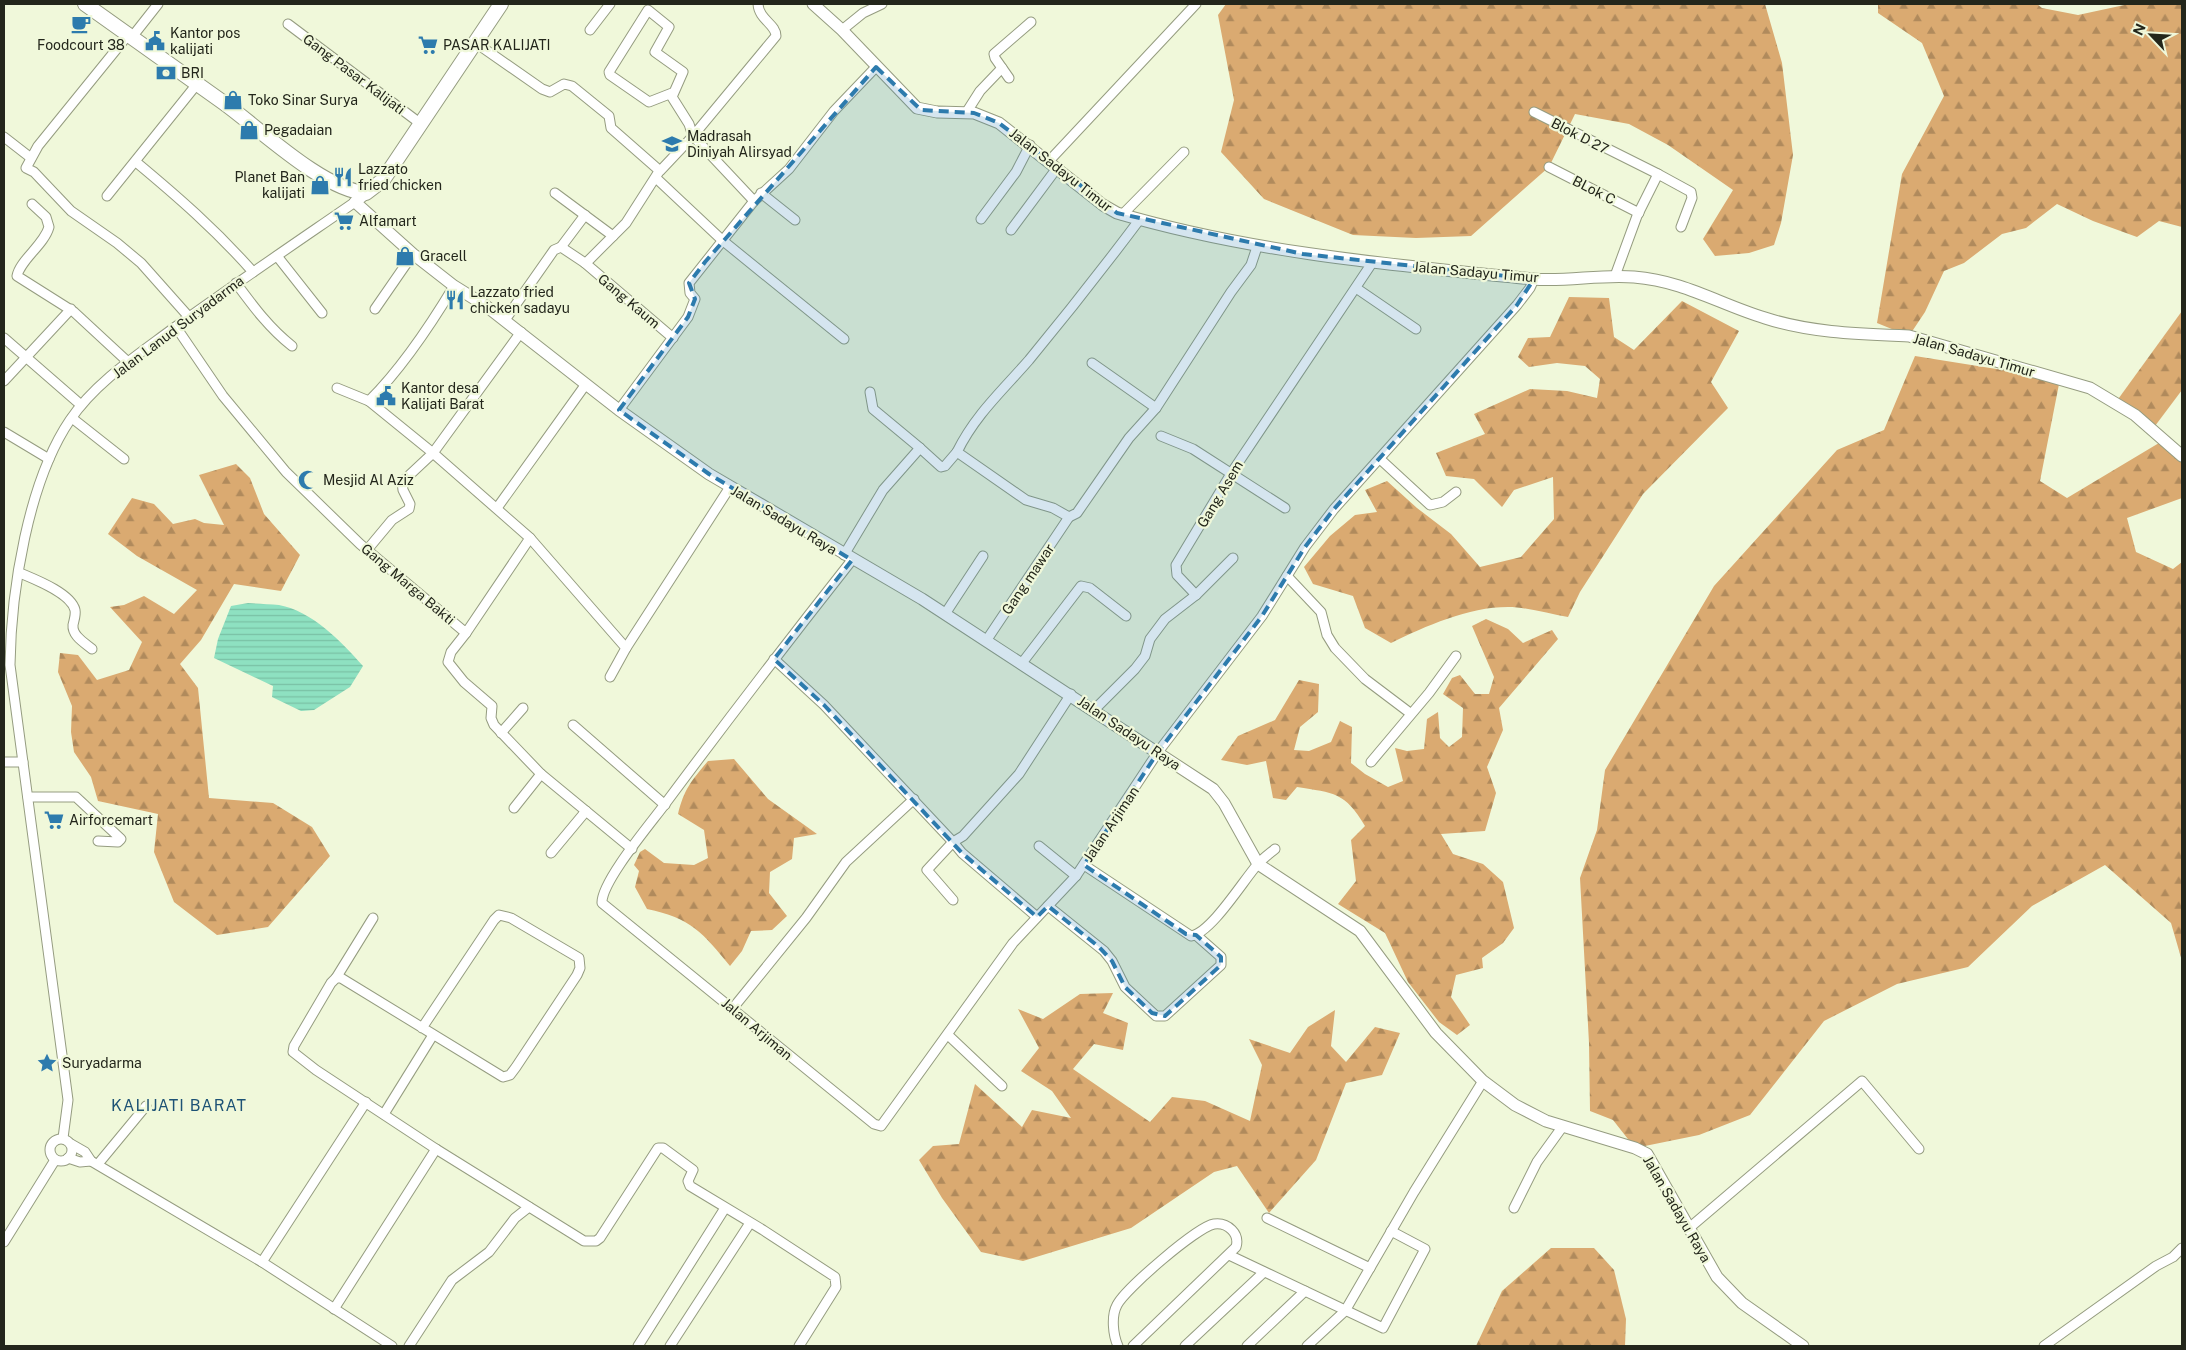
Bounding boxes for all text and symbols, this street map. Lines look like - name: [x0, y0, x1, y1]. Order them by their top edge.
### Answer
- north arrow: [2126, 10, 2176, 60]
- cafe icon: Foodcourt 38: [70, 13, 92, 35]
- text: N: [2130, 21, 2149, 38]
- place label: Kantor pos kalijati: [170, 25, 240, 57]
- public building icon: Kantor pos kalijati: [144, 30, 166, 52]
- street label: Gang Pasar Kalijati: [300, 31, 408, 117]
- supermarket icon: PASAR KALIJATI: [417, 34, 439, 56]
- place label: Foodcourt 38: [37, 37, 125, 53]
- place label: PASAR KALIJATI: [443, 37, 550, 53]
- bank icon: BRI: [155, 62, 177, 84]
- place label: BRI: [181, 65, 204, 81]
- shop icon: Toko Sinar Surya: [222, 89, 244, 111]
- place label: Toko Sinar Surya: [248, 92, 358, 108]
- street label: Blok D 27: [1549, 115, 1611, 157]
- shop icon: Pegadaian: [238, 119, 260, 141]
- place label: Pegadaian: [264, 122, 332, 138]
- street label: Jalan Sadayu Timur: [1006, 125, 1116, 215]
- place label: Madrasah Diniyah Alirsyad: [687, 128, 792, 160]
- school or university icon: Madrasah Diniyah Alirsyad: [661, 133, 683, 155]
- place label: Lazzato fried chicken: [358, 161, 442, 193]
- restaurant icon: Lazzato fried chicken: [332, 166, 354, 188]
- place label: Planet Ban kalijati: [234, 169, 305, 201]
- street label: BLok C: [1570, 172, 1618, 208]
- shop icon: Planet Ban kalijati: [309, 174, 331, 196]
- supermarket icon: Alfamart: [333, 210, 355, 232]
- place label: Alfamart: [359, 213, 417, 229]
- shop icon: Gracell: [394, 245, 416, 267]
- place label: Gracell: [420, 248, 467, 264]
- street label: Jalan Sadayu Timur: [1412, 259, 1540, 285]
- street label: Gang Kaum: [595, 271, 663, 331]
- street label: Jalan Lanud Suryadarma: [109, 273, 247, 381]
- place label: Lazzato fried chicken sadayu: [470, 284, 570, 316]
- restaurant icon: Lazzato fried chicken sadayu: [444, 289, 466, 311]
- street label: Jalan Sadayu Timur: [1911, 330, 2037, 380]
- place label: Kantor desa Kalijati Barat: [401, 380, 484, 412]
- public building icon: Kantor desa Kalijati Barat: [375, 385, 397, 407]
- street label: Gang Asem: [1194, 458, 1246, 530]
- mosque icon: Mesjid Al Aziz: [297, 469, 319, 491]
- place label: Mesjid Al Aziz: [323, 472, 414, 488]
- street label: Jalan Sadayu Raya: [728, 482, 840, 558]
- street label: Gang Marga Bakti: [358, 540, 458, 628]
- street label: Gang mawar: [999, 541, 1057, 617]
- street label: Jalan Sadayu Raya: [1075, 693, 1183, 773]
- street label: Jalan Arjiman: [1080, 783, 1142, 865]
- supermarket icon: Airforcemart: [43, 809, 65, 831]
- place label: Airforcemart: [69, 812, 153, 828]
- street label: Jalan Arjiman: [718, 995, 796, 1063]
- place icon: Suryadarma: [36, 1052, 58, 1074]
- place label: Suryadarma: [62, 1055, 142, 1071]
- district label: KALIJATI BARAT: [111, 1096, 247, 1115]
- street label: Jalan Sadayu Raya: [1640, 1153, 1714, 1265]

